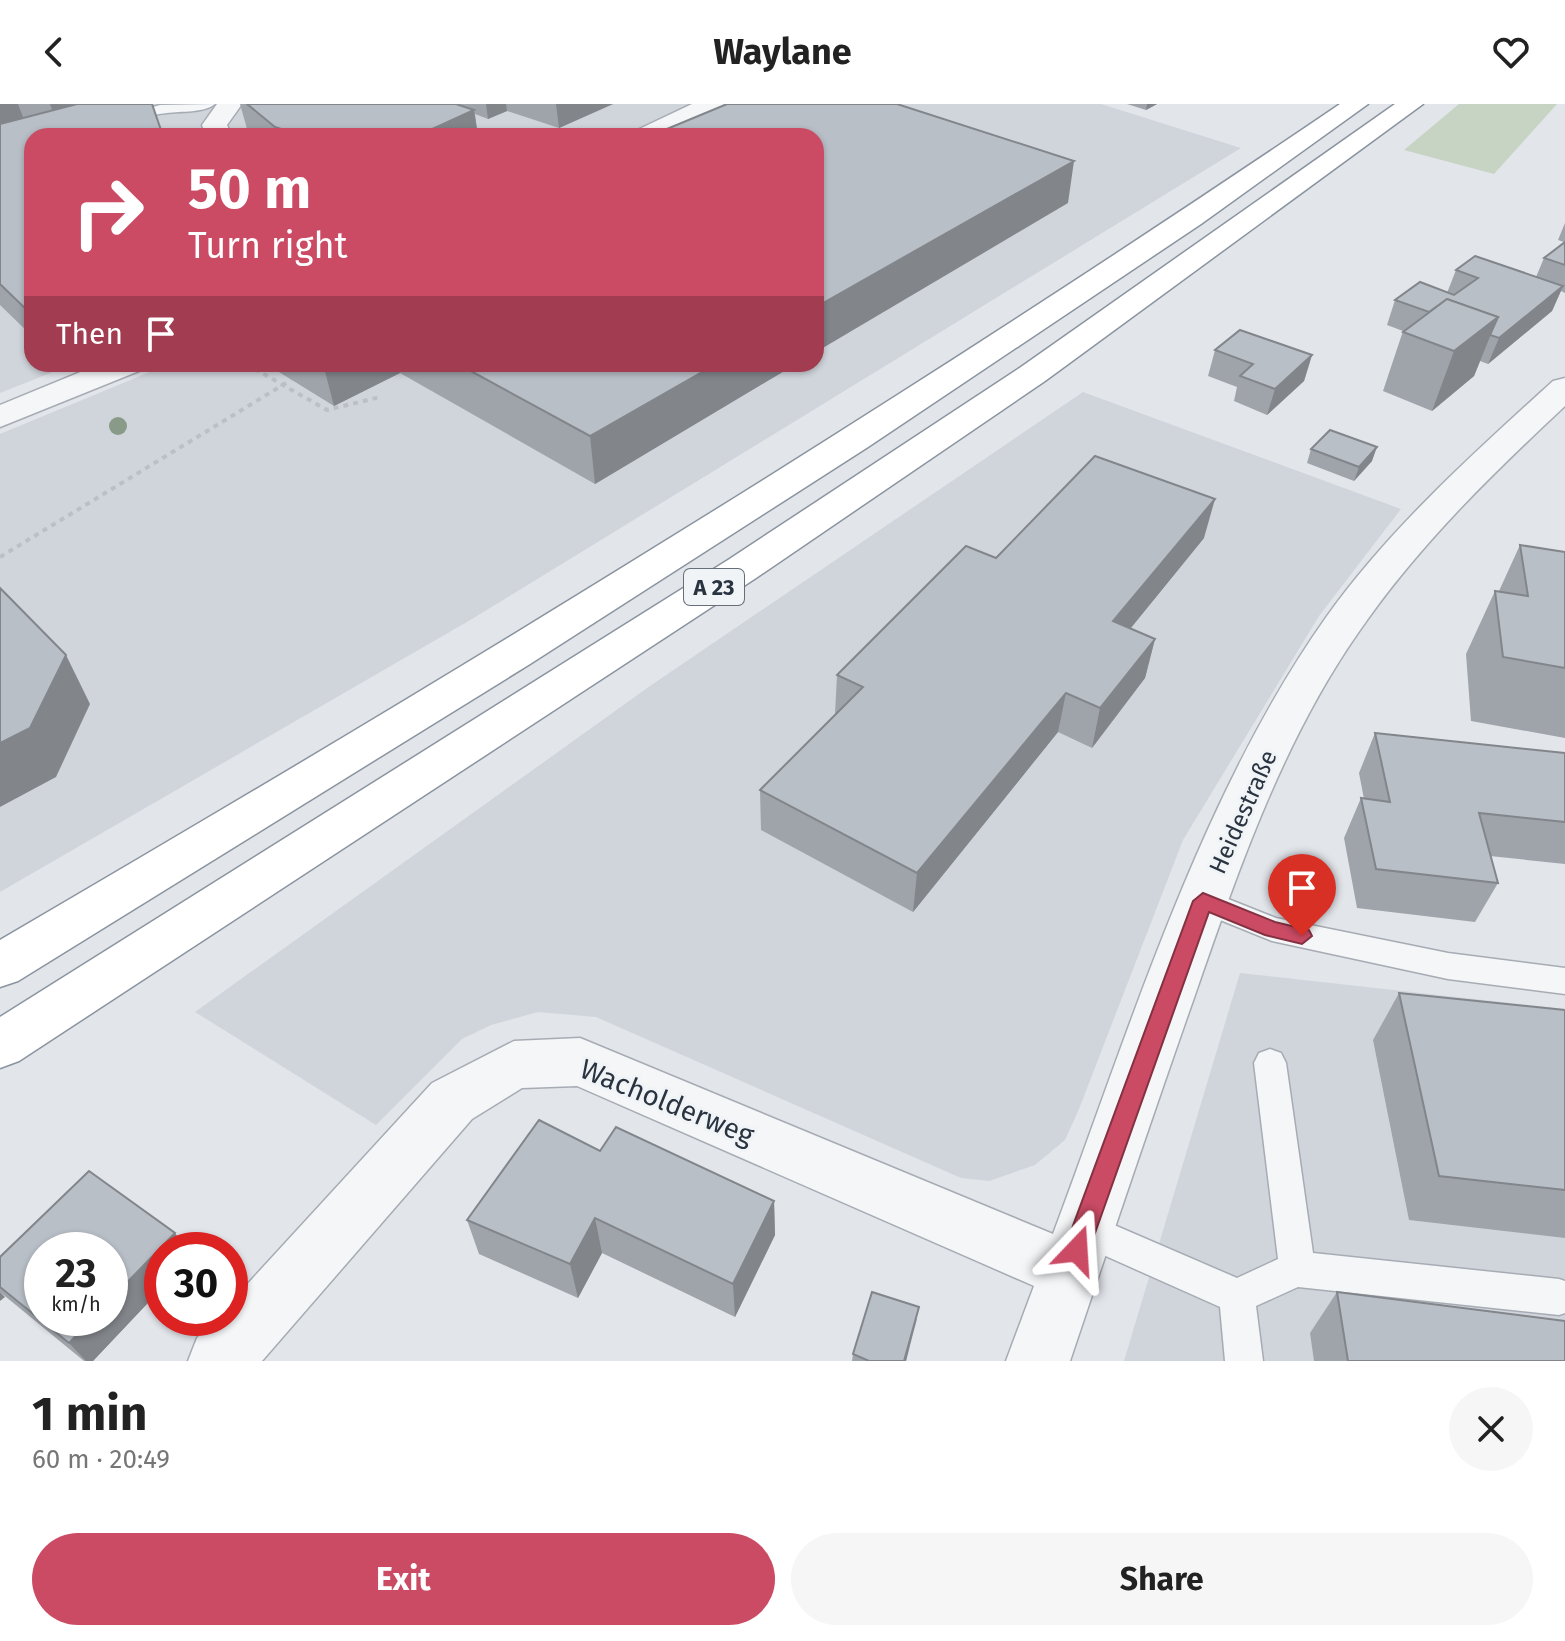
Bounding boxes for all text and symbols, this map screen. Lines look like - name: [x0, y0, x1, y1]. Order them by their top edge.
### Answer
- icon: back: [32, 30, 76, 74]
- text: Waylane: [713, 30, 852, 74]
- icon: heart: [1489, 30, 1533, 74]
- text: 50 m: [188, 156, 311, 223]
- icon: right: [56, 160, 160, 264]
- text: Turn right: [188, 224, 348, 268]
- icon: arrive: [139, 312, 183, 356]
- text: Then: [56, 316, 123, 352]
- road number: A 23: [684, 569, 744, 605]
- street label: Heidestraße: [1203, 746, 1283, 878]
- pin: [1268, 854, 1336, 936]
- icon: arrive: [1280, 866, 1324, 910]
- street label: Wacholderweg: [575, 1052, 759, 1152]
- position arrow: [1035, 1208, 1119, 1292]
- speed limit sign: 30: [144, 1232, 248, 1336]
- text: 23: [55, 1250, 97, 1298]
- text: km/h: [51, 1292, 101, 1316]
- text: 1 min: [32, 1385, 147, 1443]
- button: close: [1449, 1387, 1533, 1471]
- text: 60 m · 20:49: [32, 1444, 170, 1475]
- button: Exit: [32, 1533, 775, 1625]
- button: Share: [791, 1533, 1533, 1625]

